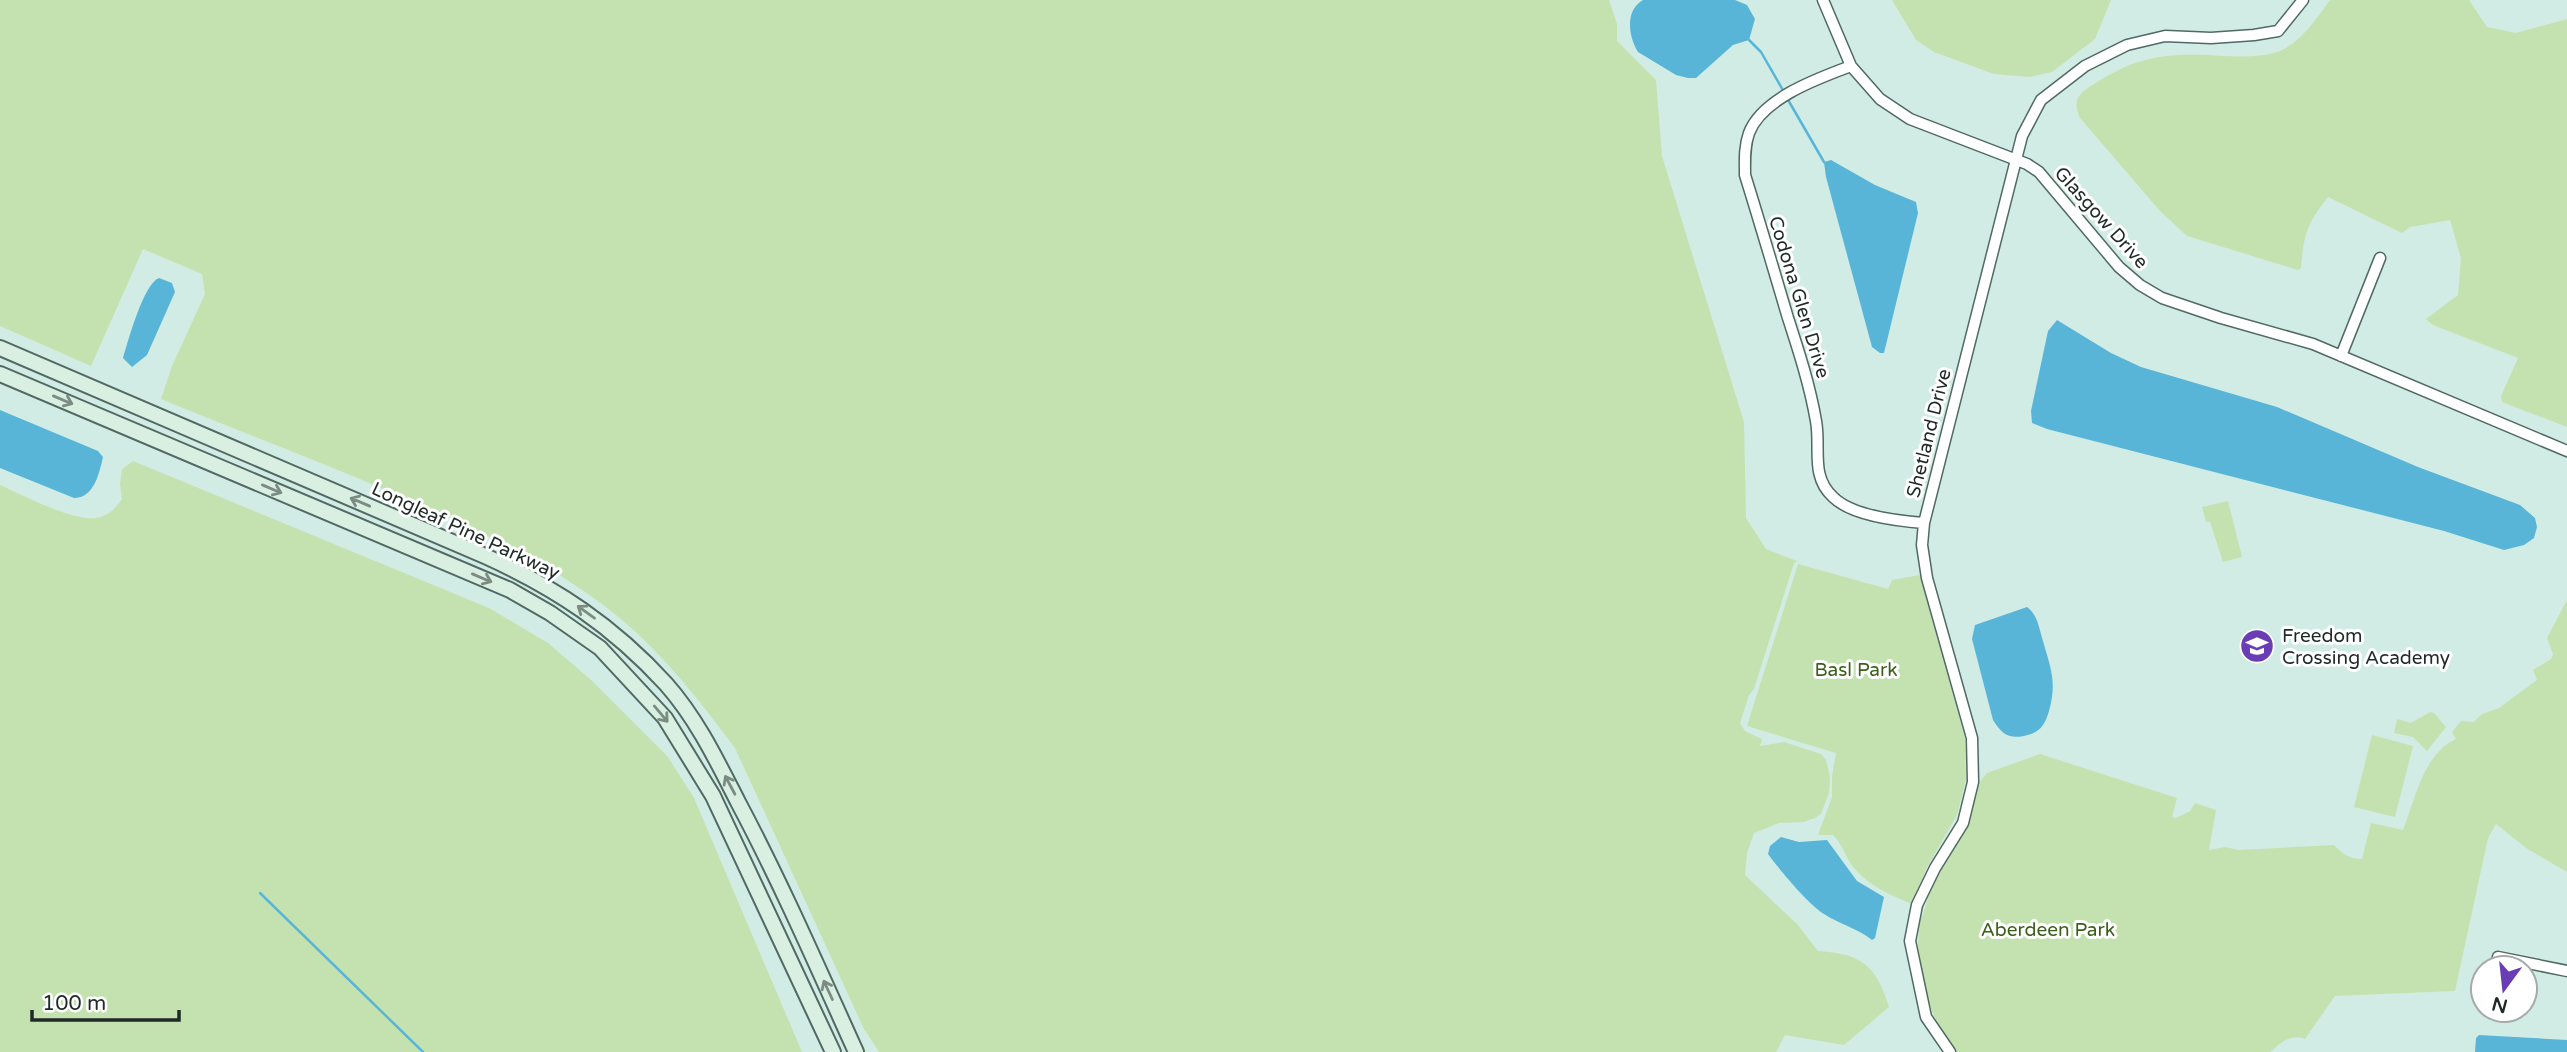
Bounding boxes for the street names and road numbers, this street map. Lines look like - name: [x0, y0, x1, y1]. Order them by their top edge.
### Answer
- street label: Glasgow Drive: [2050, 162, 2153, 273]
- street label: Codona Glen Drive: [1764, 214, 1834, 381]
- street label: Shetland Drive: [1902, 367, 1956, 500]
- street label: Longleaf Pine Parkway: [368, 478, 563, 584]

